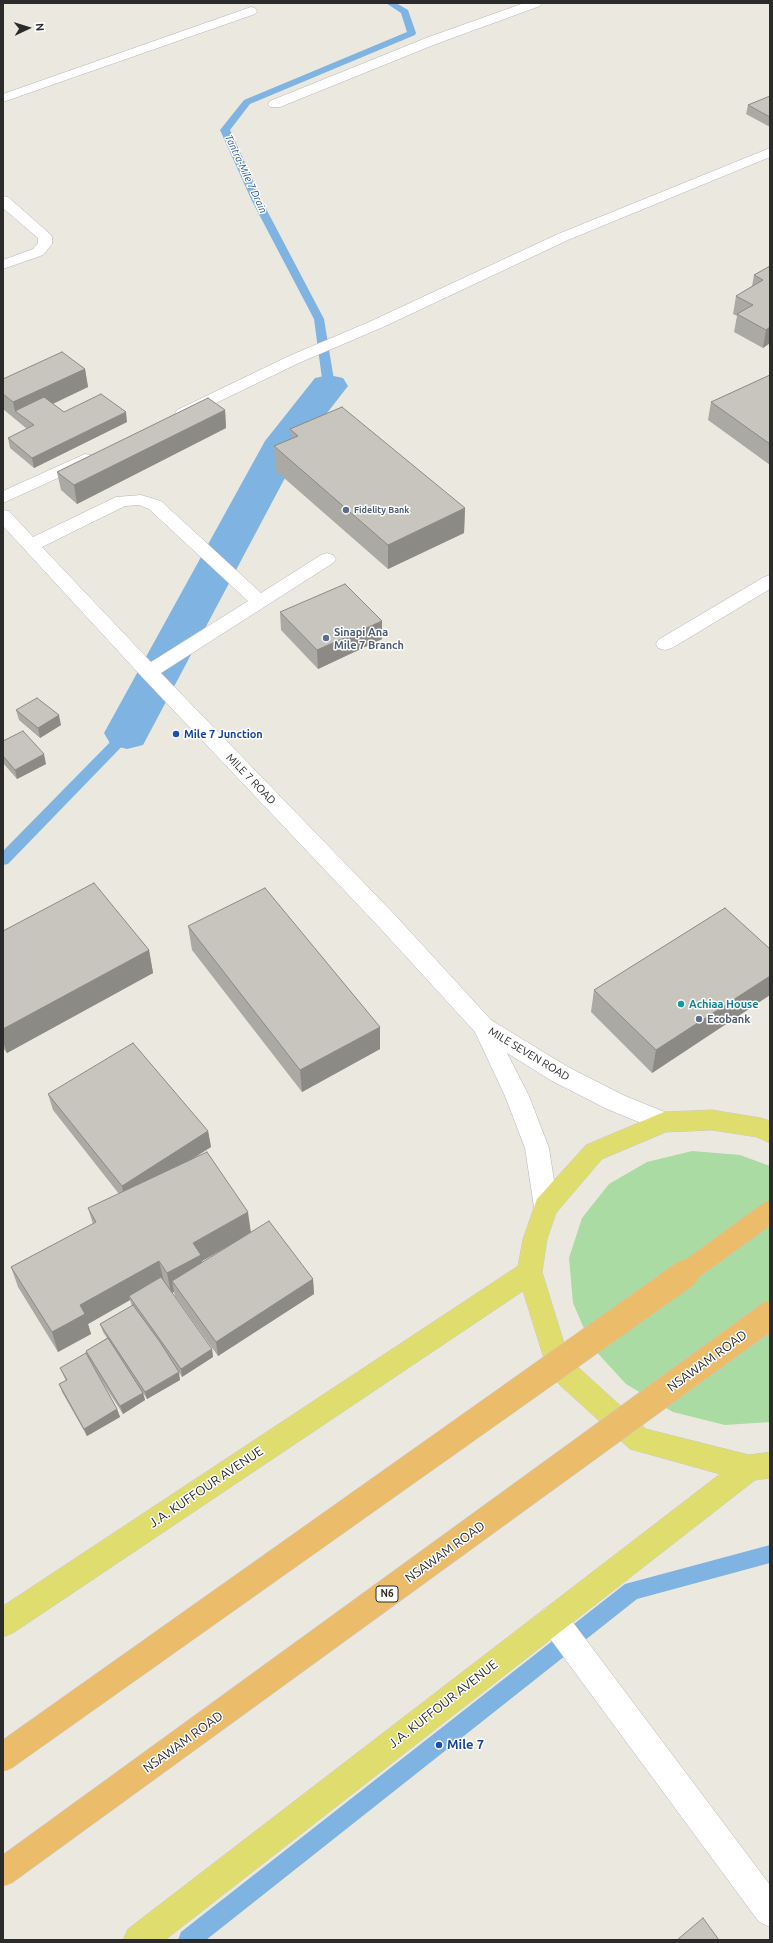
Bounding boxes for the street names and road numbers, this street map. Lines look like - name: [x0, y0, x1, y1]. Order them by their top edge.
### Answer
- street label: MILE 7 ROAD: [223, 751, 279, 807]
- street label: MILE SEVEN ROAD: [486, 1025, 572, 1083]
- street label: NSAWAM ROAD: [664, 1327, 750, 1395]
- street label: J.A. KUFFOUR AVENUE: [146, 1443, 266, 1531]
- street label: NSAWAM ROAD: [402, 1518, 488, 1586]
- road number: N6: [376, 1586, 398, 1602]
- street label: J.A. KUFFOUR AVENUE: [385, 1657, 501, 1751]
- street label: NSAWAM ROAD: [140, 1708, 226, 1776]

